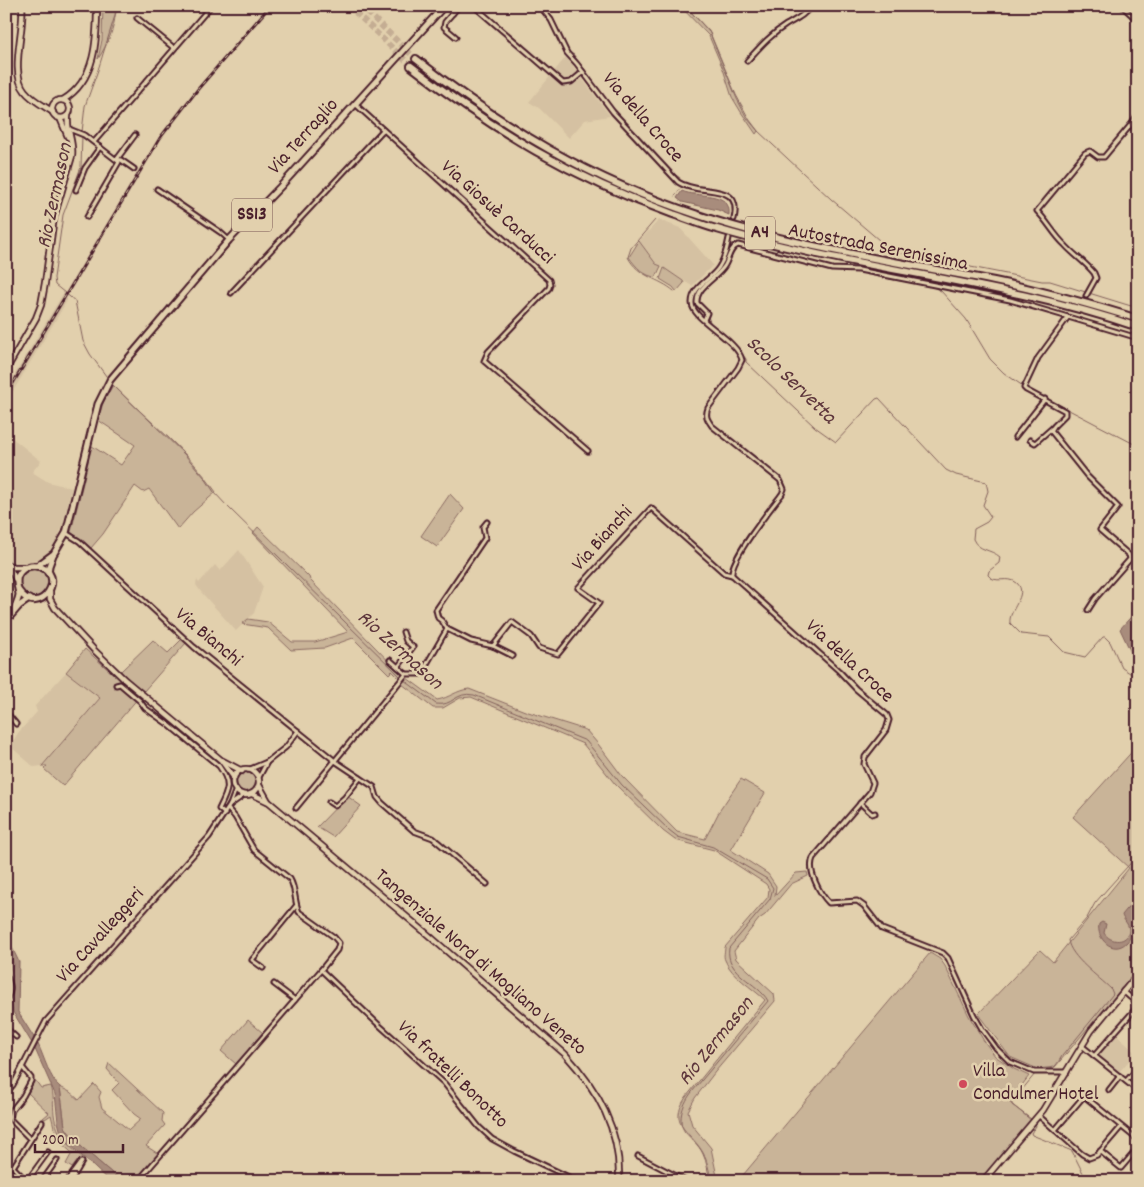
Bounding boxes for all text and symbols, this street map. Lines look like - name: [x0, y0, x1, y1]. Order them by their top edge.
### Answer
- street label: Via della Croce: [595, 67, 689, 170]
- street label: Via Terraglio: [262, 93, 346, 181]
- water label: Rio Zermason: [30, 139, 82, 251]
- street label: Via Giosuè Carducci: [434, 154, 560, 272]
- road number: SS13: [232, 198, 272, 232]
- road number: A4: [745, 217, 775, 250]
- street label: Autostrada Serenissima: [786, 217, 971, 279]
- water label: Scolo Servetta: [738, 330, 843, 433]
- street label: Via Bianchi: [566, 500, 640, 578]
- street label: Via Bianchi: [168, 602, 248, 675]
- water label: Rio Zermason: [349, 604, 450, 699]
- street label: Via della Croce: [799, 614, 900, 711]
- street label: Tangenziale Nord di Mogliano Veneto: [368, 863, 592, 1063]
- street label: Via Cavalleggeri: [50, 882, 152, 990]
- water label: Rio Zermason: [672, 990, 763, 1093]
- street label: Via fratelli Bonotto: [390, 1014, 514, 1136]
- place label: Villa Condulmer Hotel: [973, 1058, 1099, 1109]
- marker: Villa Condulmer Hotel: [957, 1078, 969, 1090]
- scale bar: [35, 1122, 122, 1154]
- text: 200 m: [42, 1130, 79, 1152]

